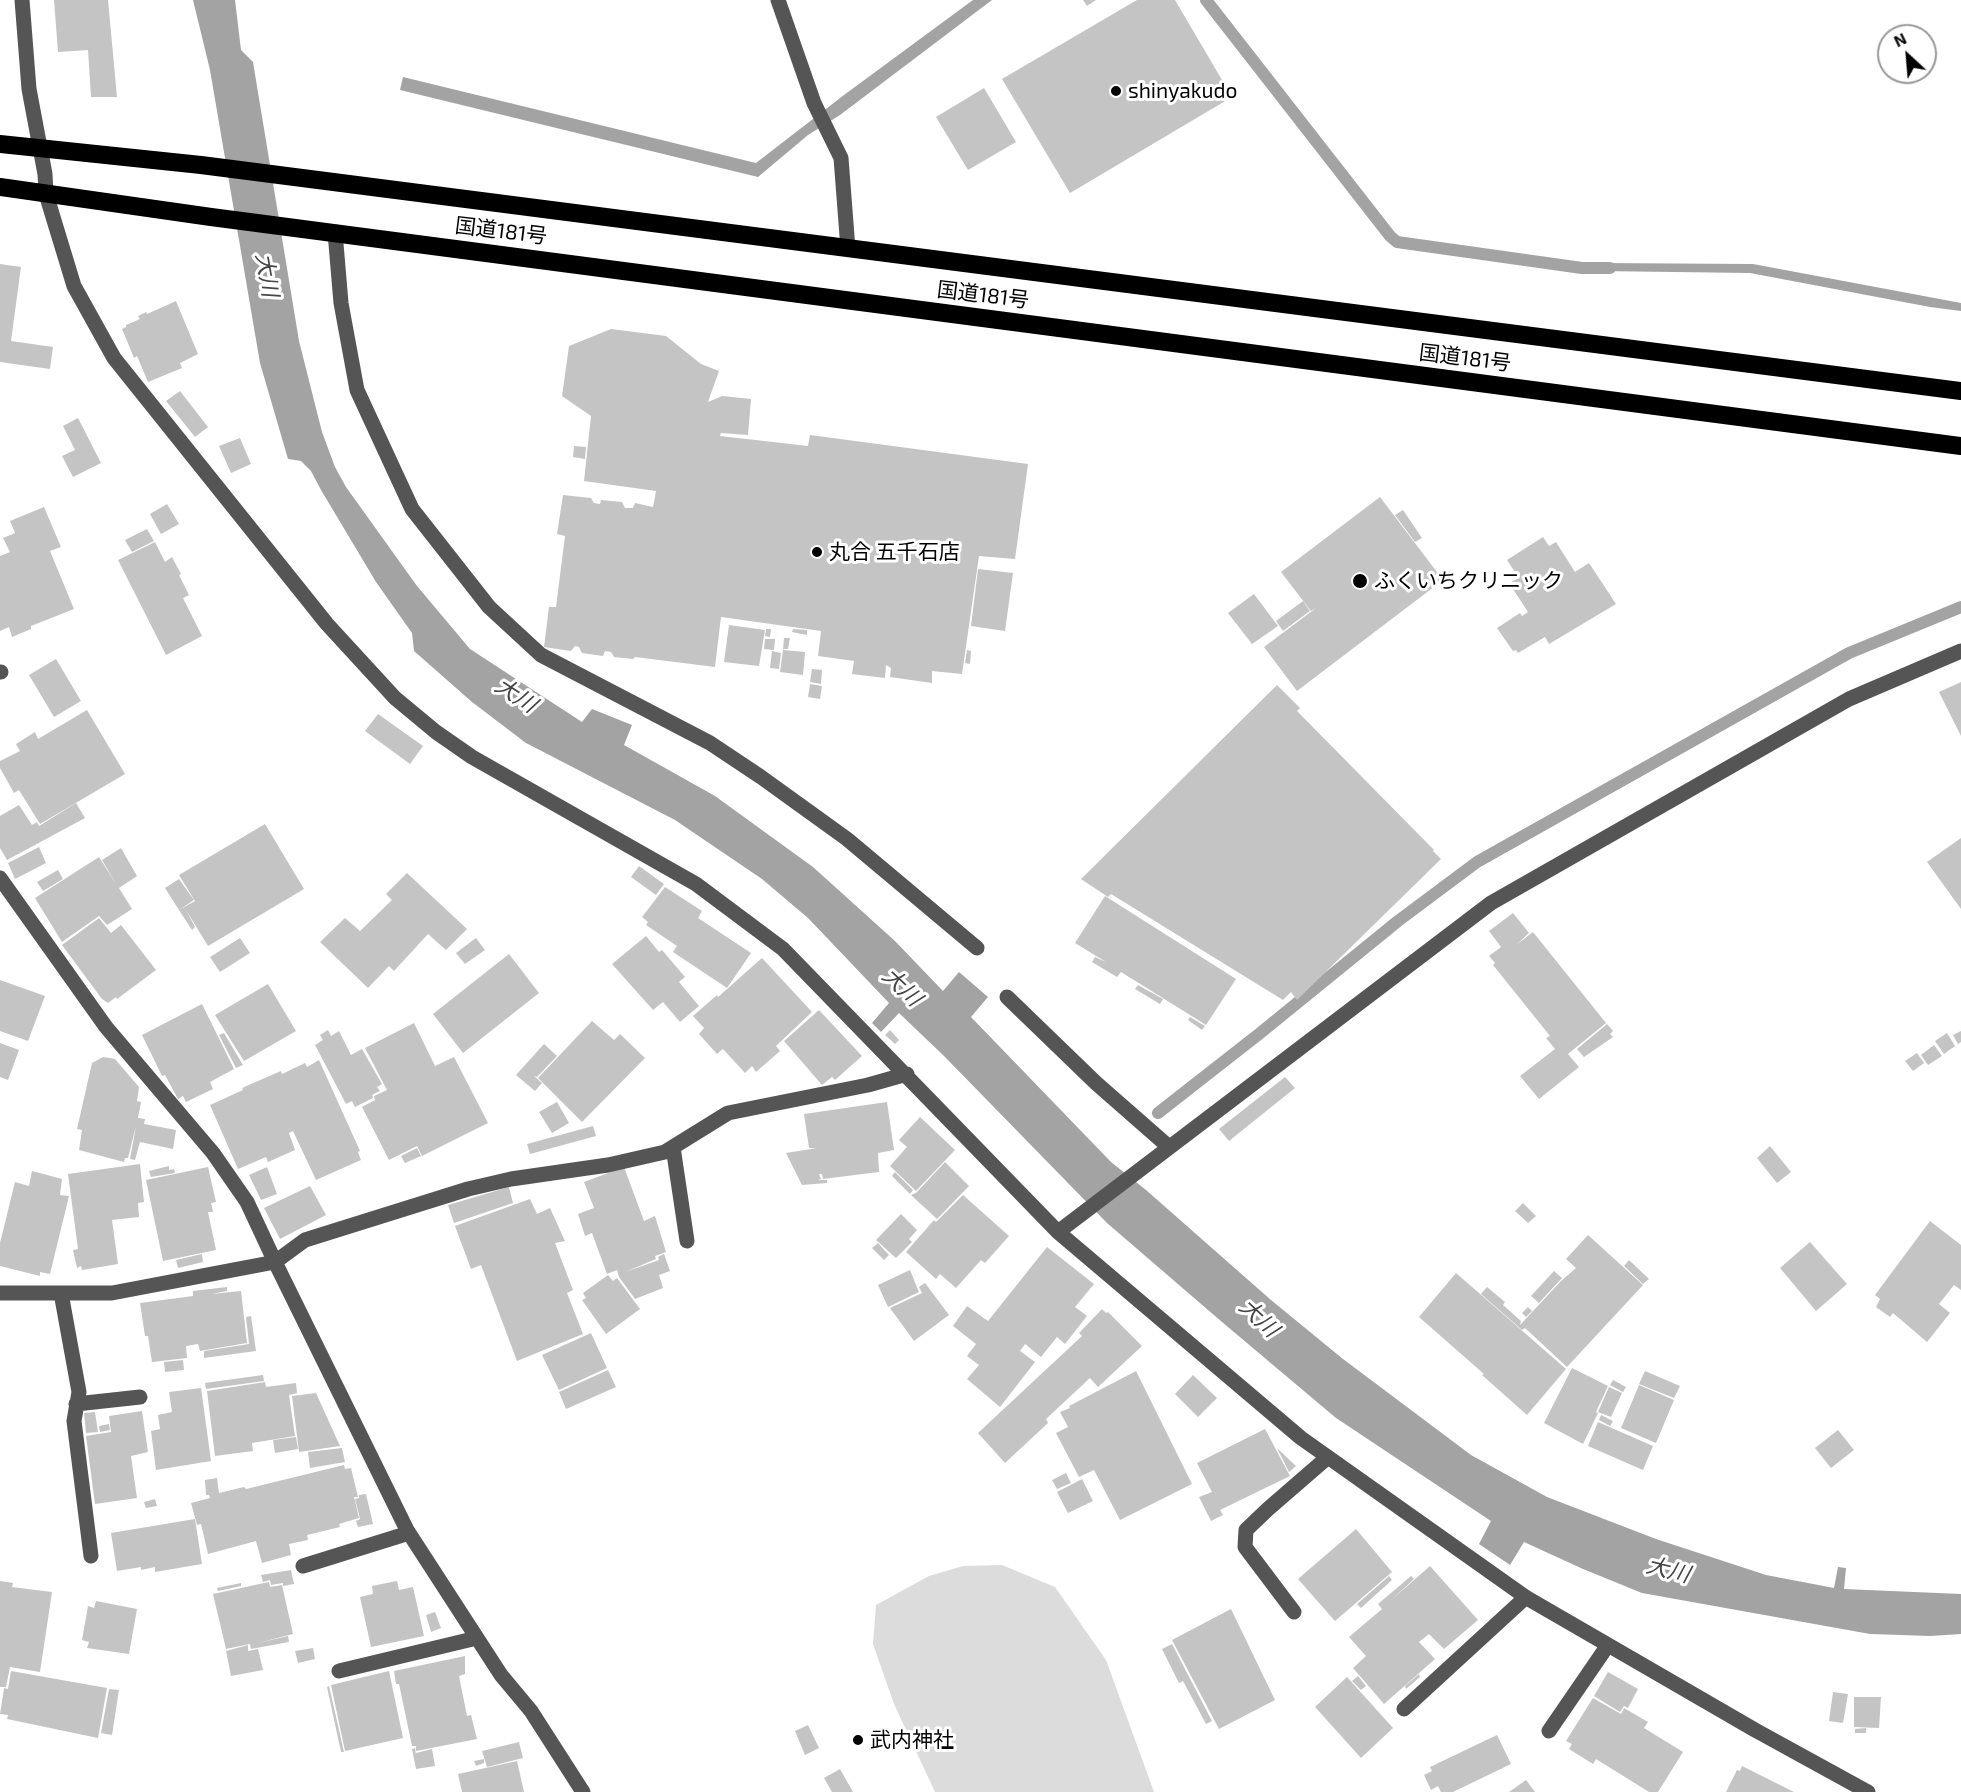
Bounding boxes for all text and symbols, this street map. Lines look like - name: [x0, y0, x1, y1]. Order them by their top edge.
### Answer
- north arrow: [1877, 24, 1937, 84]
- text: N: [1890, 28, 1909, 50]
- place label: shinyakudo: [1128, 78, 1237, 104]
- marker: shinyakudo: [1109, 84, 1123, 98]
- street label: 国道181号: [454, 213, 548, 249]
- water label: 大川: [250, 251, 284, 299]
- street label: 国道181号: [936, 277, 1030, 313]
- street label: 国道181号: [1418, 340, 1512, 376]
- place label: 丸合 五千石店: [829, 539, 960, 565]
- marker: 丸合 五千石店: [810, 545, 824, 559]
- place label: ふくいちクリニック: [1374, 568, 1563, 594]
- marker: ふくいちクリニック: [1351, 572, 1369, 590]
- water label: 大川: [490, 672, 542, 718]
- water label: 大川: [877, 962, 927, 1012]
- water label: 大川: [1234, 1293, 1284, 1343]
- water label: 大川: [1643, 1552, 1693, 1588]
- place label: 武内神社: [870, 1727, 954, 1753]
- marker: 武内神社: [851, 1733, 865, 1747]

